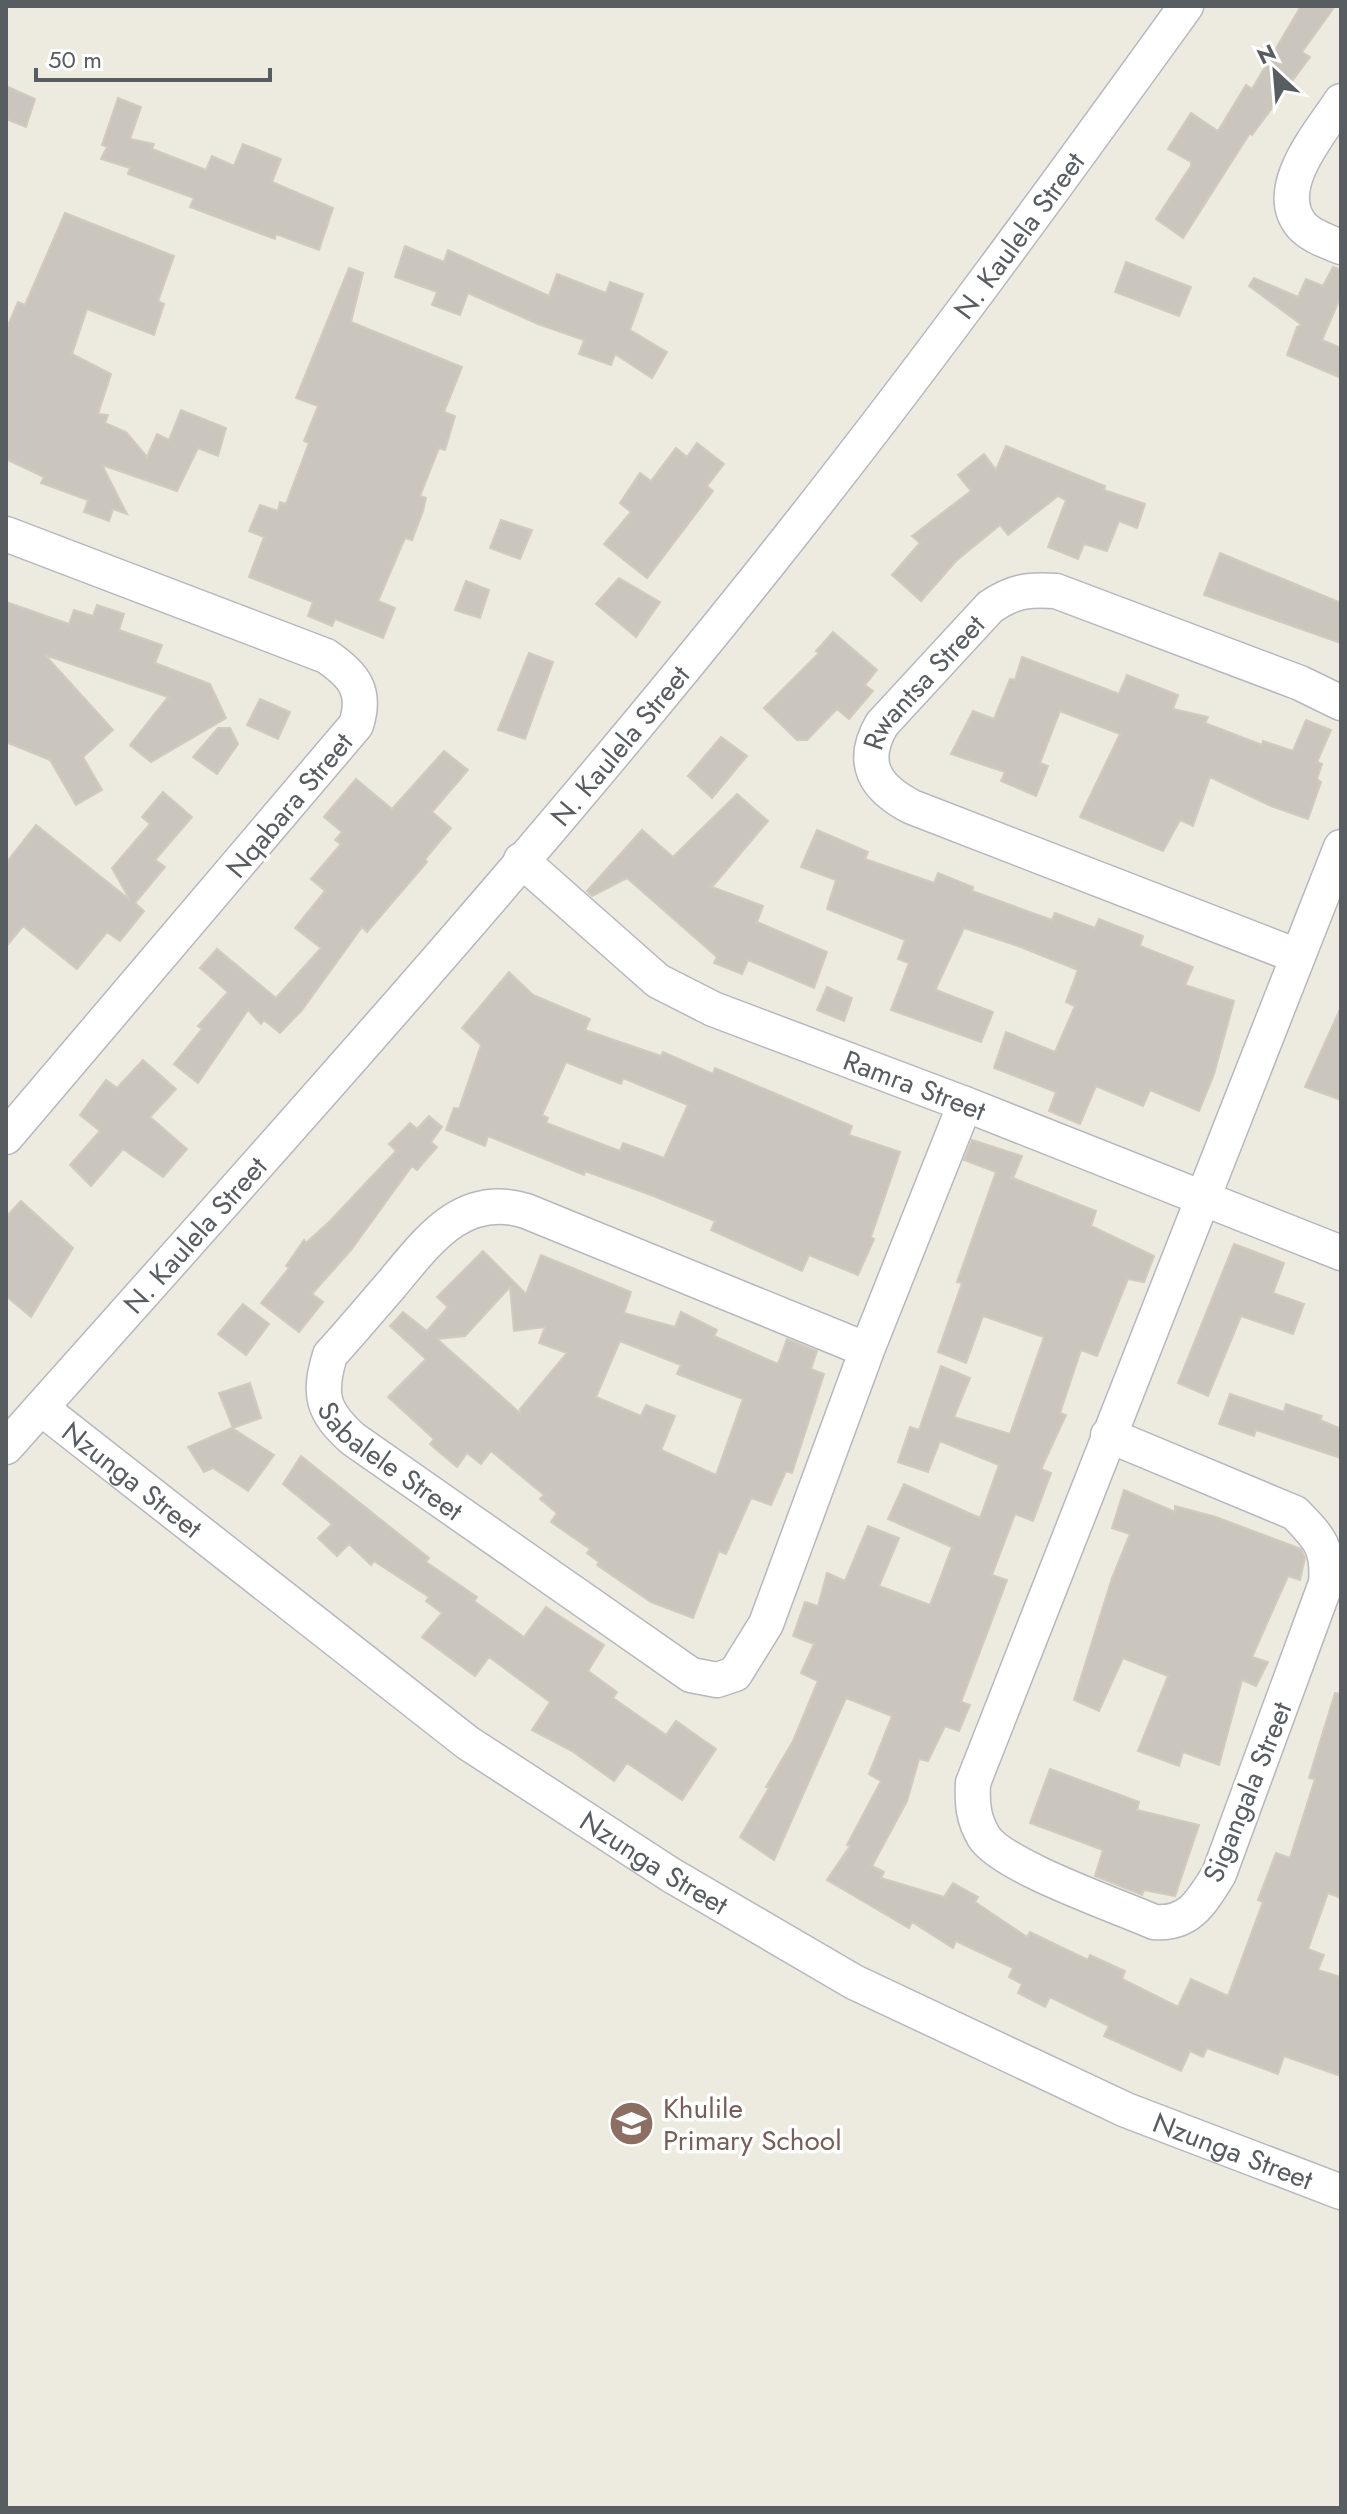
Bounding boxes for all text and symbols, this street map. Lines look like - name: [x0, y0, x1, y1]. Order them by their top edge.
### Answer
- scale bar: [36, 32, 270, 82]
- north arrow: [1235, 32, 1315, 112]
- text: N: [1251, 36, 1281, 72]
- text: 50 m: [48, 42, 102, 77]
- street label: N. Kaulela Street: [944, 143, 1095, 328]
- street label: Rwantsa Street: [853, 605, 995, 755]
- street label: N. Kaulela Street: [541, 656, 700, 835]
- street label: Nqabara Street: [216, 723, 363, 887]
- street label: Ramra Street: [837, 1040, 992, 1131]
- street label: N. Kaulela Street: [114, 1147, 277, 1323]
- street label: Sabalele Street: [307, 1395, 471, 1531]
- street label: Nzunga Street: [53, 1412, 211, 1548]
- street label: Sigangala Street: [1193, 1696, 1302, 1889]
- street label: Nzunga Street: [571, 1801, 736, 1925]
- place label: Khulile Primary School: [663, 2088, 842, 2161]
- school or university icon: Khulile Primary School: [608, 2100, 656, 2148]
- street label: Nzunga Street: [1147, 2102, 1319, 2201]

